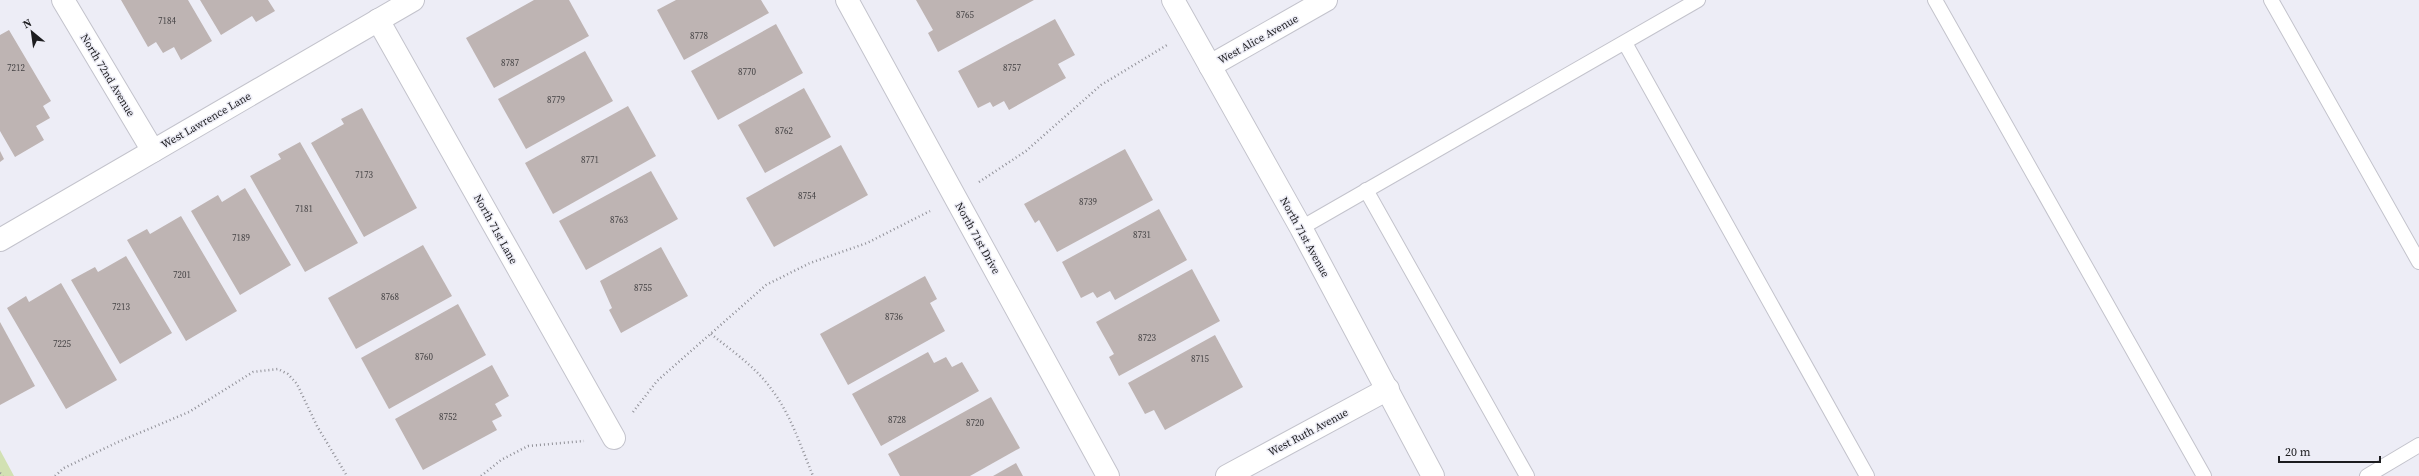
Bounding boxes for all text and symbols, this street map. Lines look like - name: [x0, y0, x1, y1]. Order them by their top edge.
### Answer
- house number: 8765: [956, 9, 974, 21]
- street label: West Alice Avenue: [1215, 11, 1302, 68]
- north arrow: [12, 12, 52, 52]
- text: N: [20, 15, 35, 32]
- house number: 7184: [158, 15, 176, 27]
- house number: 8778: [690, 30, 708, 42]
- street label: North 72nd Avenue: [77, 31, 138, 120]
- house number: 8787: [501, 57, 519, 69]
- house number: 7212: [7, 62, 25, 74]
- house number: 8757: [1003, 62, 1021, 74]
- house number: 8770: [738, 66, 756, 78]
- street label: West Lawrence Lane: [159, 88, 254, 152]
- house number: 8779: [547, 94, 565, 106]
- house number: 8762: [775, 125, 793, 137]
- house number: 8771: [581, 154, 599, 166]
- house number: 7173: [355, 169, 373, 181]
- house number: 8754: [798, 190, 816, 202]
- street label: North 71st Lane: [470, 192, 521, 267]
- street label: North 71st Avenue: [1276, 194, 1333, 280]
- house number: 8739: [1079, 196, 1097, 208]
- street label: North 71st Drive: [952, 200, 1004, 277]
- house number: 7181: [295, 203, 313, 215]
- house number: 8763: [610, 214, 628, 226]
- house number: 8731: [1133, 229, 1151, 241]
- house number: 7189: [232, 232, 250, 244]
- house number: 7201: [173, 269, 191, 281]
- house number: 8755: [634, 282, 652, 294]
- house number: 8768: [381, 291, 399, 303]
- house number: 7213: [112, 301, 130, 313]
- house number: 8736: [885, 311, 903, 323]
- house number: 8723: [1138, 332, 1156, 344]
- house number: 7225: [53, 338, 71, 350]
- house number: 8760: [415, 351, 433, 363]
- house number: 8715: [1191, 353, 1209, 365]
- street label: West Ruth Avenue: [1266, 405, 1351, 460]
- house number: 8752: [439, 411, 457, 423]
- house number: 8728: [888, 414, 906, 426]
- house number: 8720: [966, 417, 984, 429]
- scale bar: [2279, 438, 2380, 464]
- text: 20 m: [2285, 444, 2311, 460]

